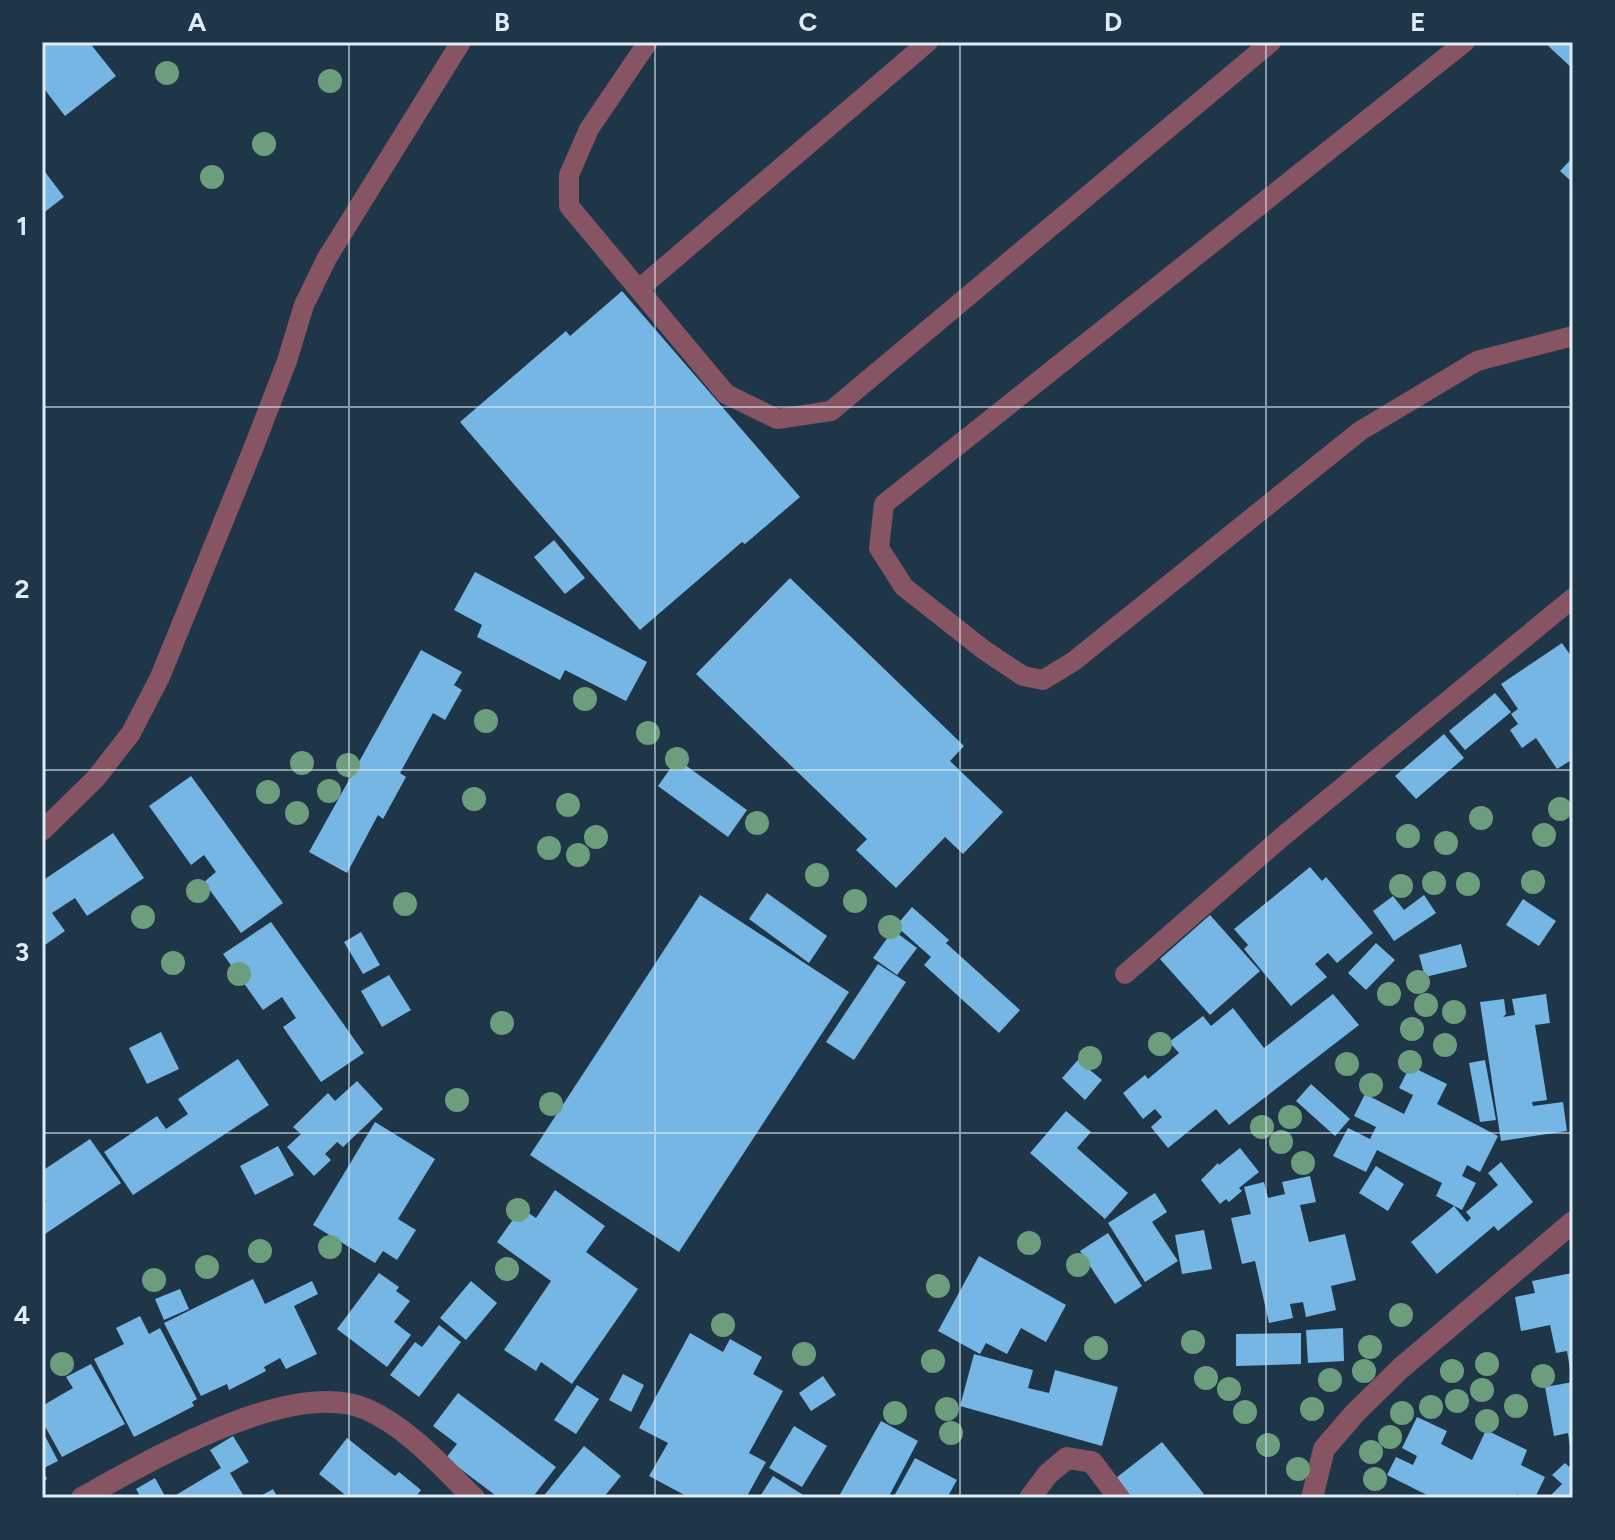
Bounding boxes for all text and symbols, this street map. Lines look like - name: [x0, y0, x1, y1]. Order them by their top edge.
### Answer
- text: A: [188, 6, 207, 38]
- text: B: [494, 6, 510, 38]
- text: C: [799, 6, 818, 38]
- text: D: [1104, 6, 1122, 38]
- text: E: [1410, 6, 1426, 38]
- text: 1: [17, 210, 27, 242]
- text: 2: [14, 573, 30, 605]
- text: 3: [15, 936, 29, 968]
- text: 4: [14, 1299, 30, 1331]

